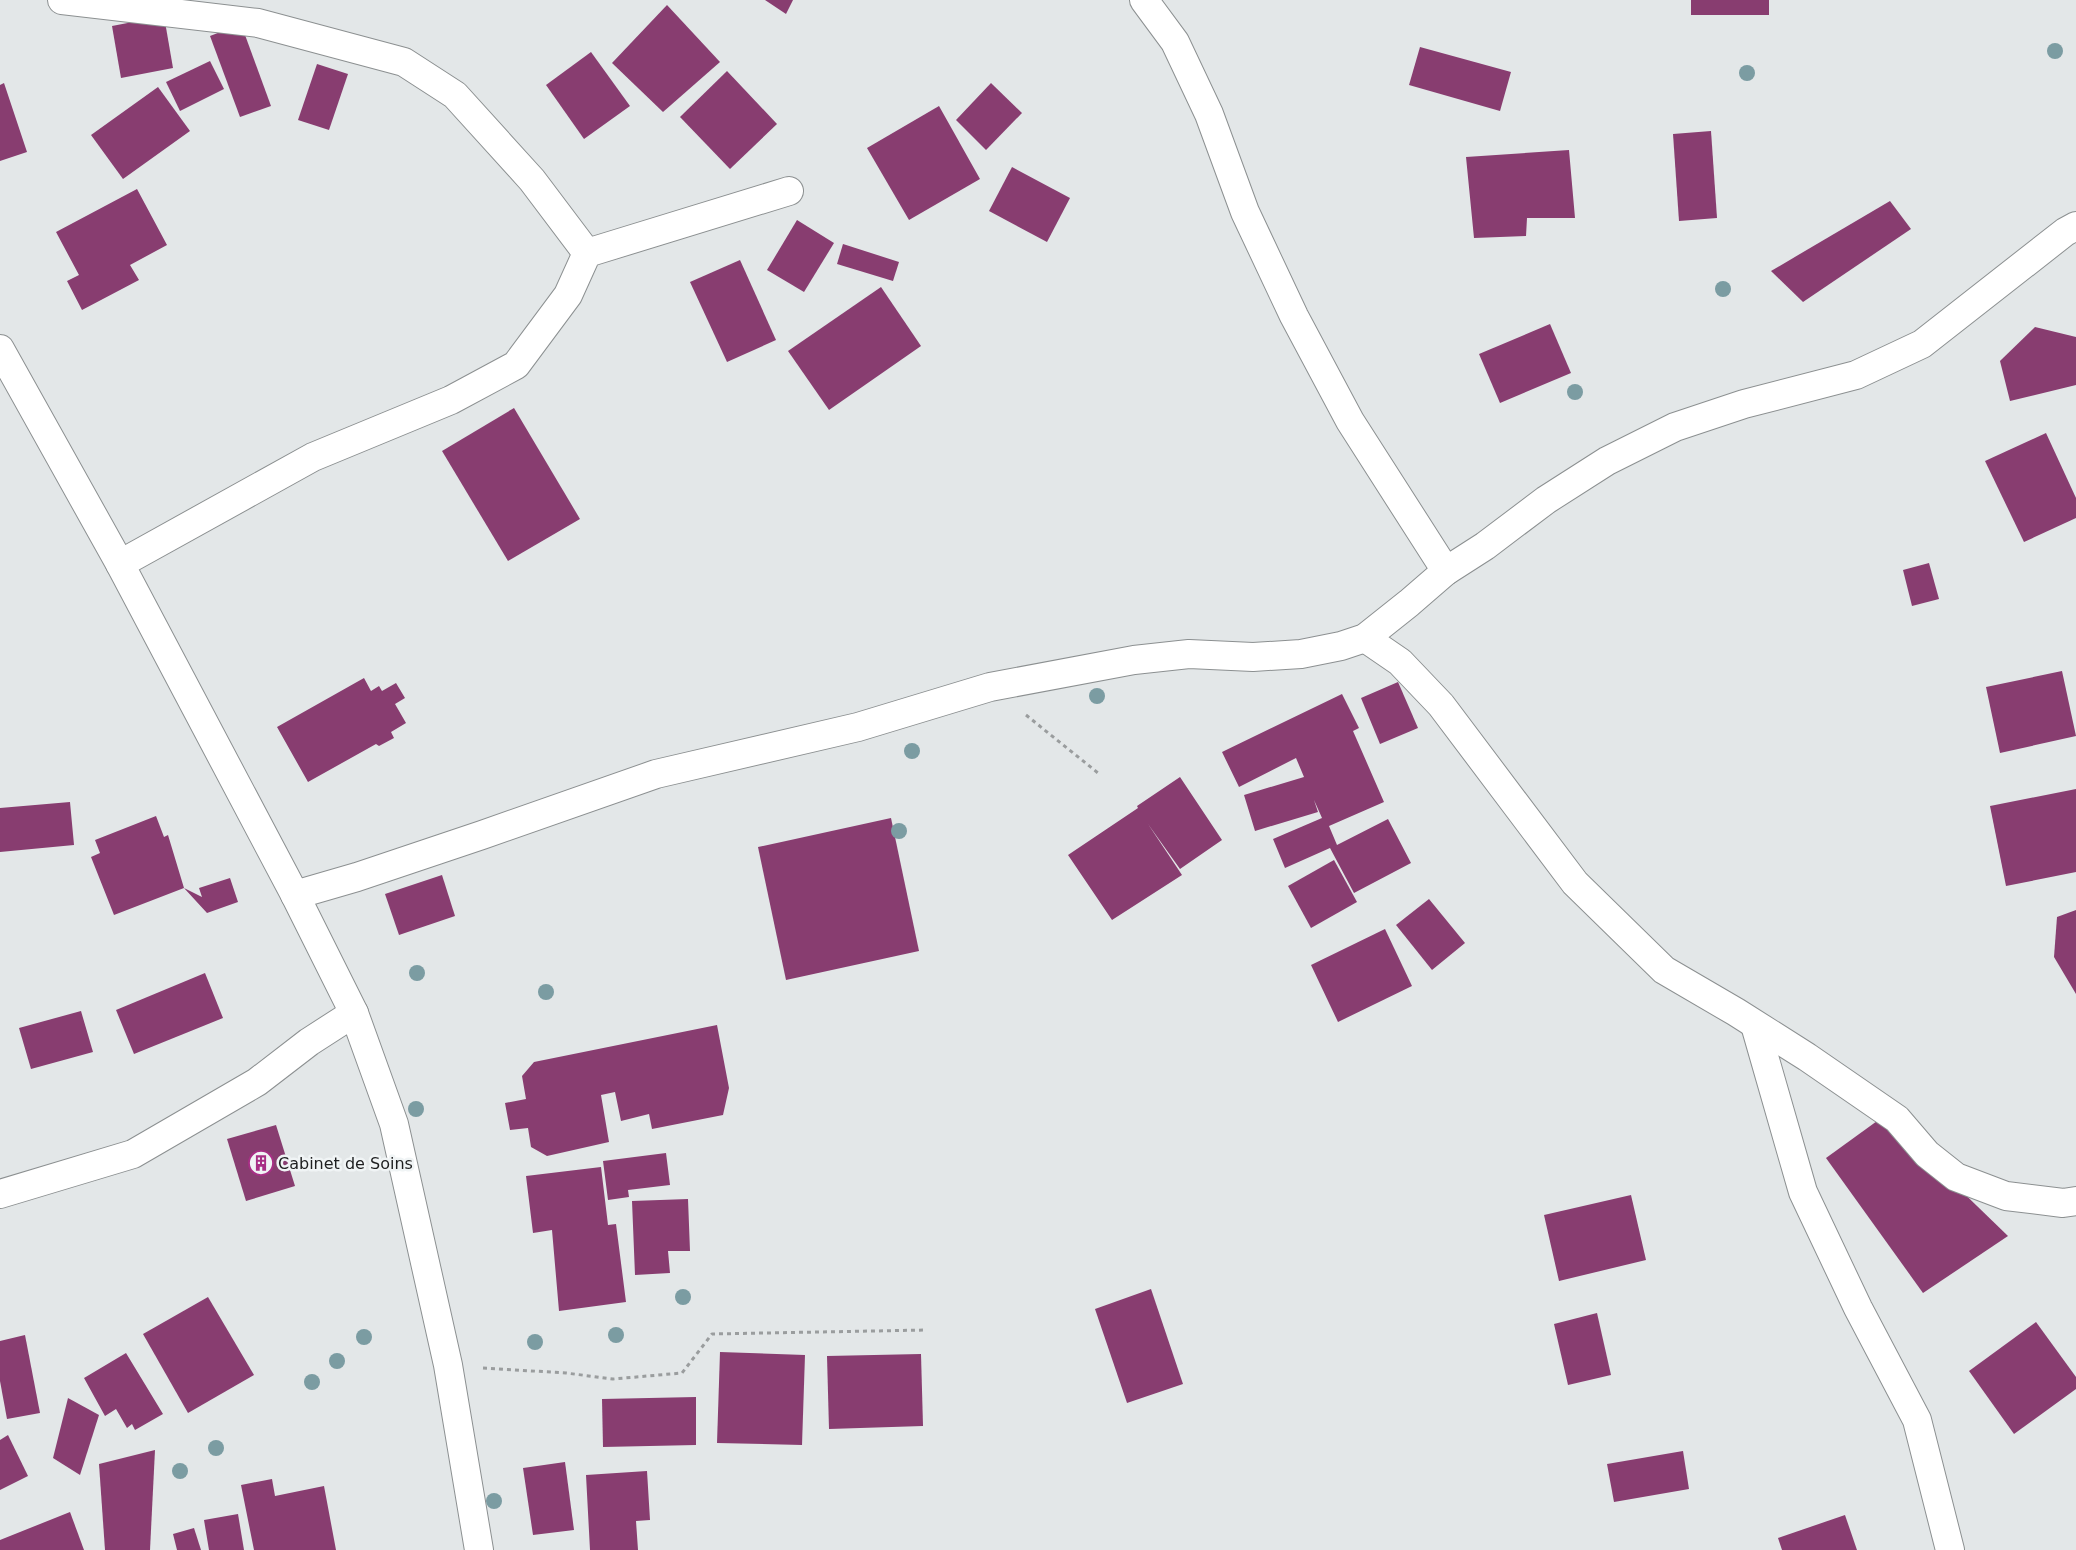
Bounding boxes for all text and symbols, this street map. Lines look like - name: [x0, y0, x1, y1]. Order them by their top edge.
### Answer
- building icon: Cabinet de Soins: [248, 1150, 274, 1176]
- place label: Cabinet de Soins: [278, 1154, 413, 1173]

